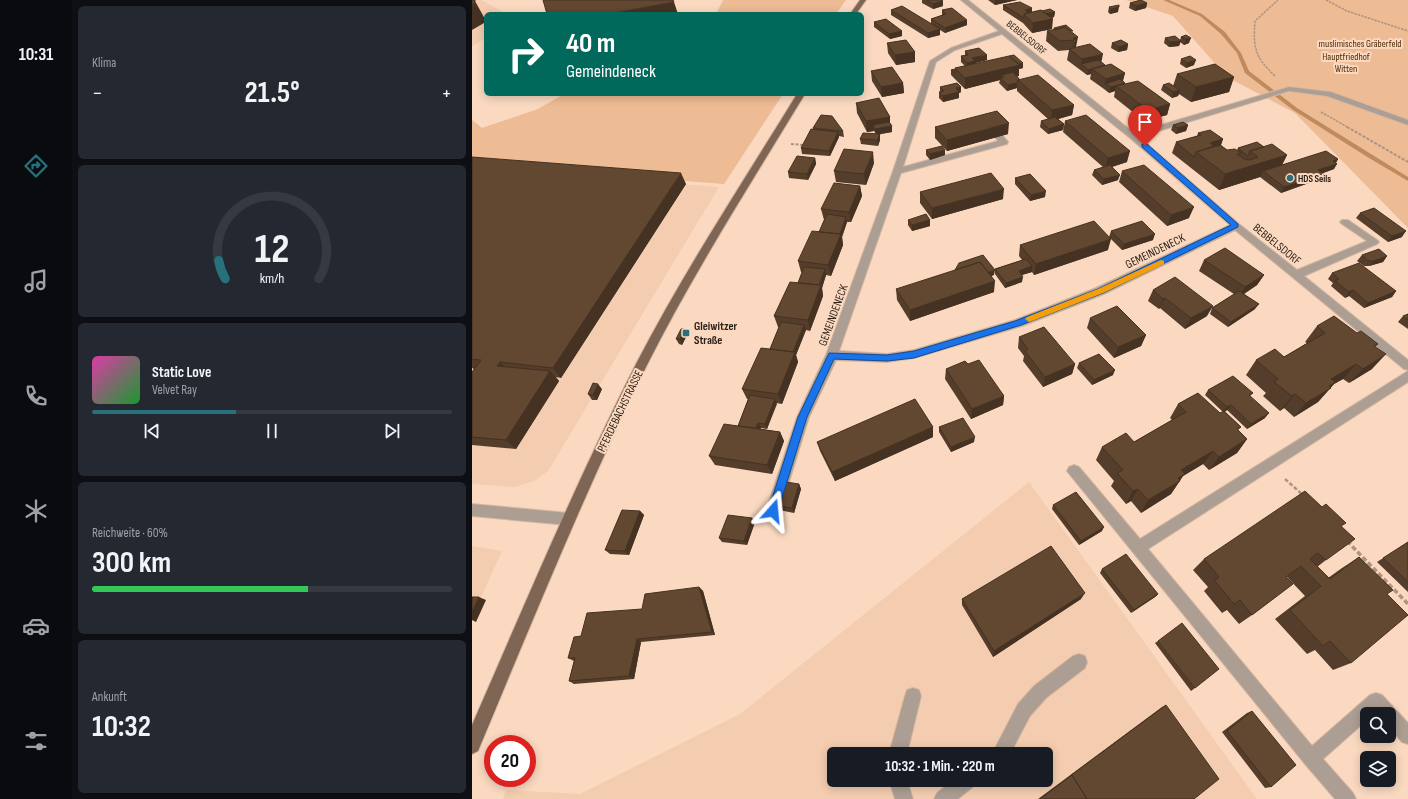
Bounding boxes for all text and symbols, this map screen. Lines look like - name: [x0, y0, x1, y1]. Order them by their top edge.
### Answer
- street label: BEBBELSDORF: [1004, 18, 1049, 58]
- text: 40 m: [566, 27, 615, 60]
- icon: right: [500, 28, 552, 80]
- park label: muslimisches Gräberfeld: [1319, 38, 1401, 50]
- text: 10:31: [19, 44, 53, 65]
- park label: Hauptfriedhof Witten: [1322, 51, 1370, 75]
- text: Klima: [92, 55, 116, 71]
- text: Gemeindeneck: [566, 61, 656, 82]
- text: 21.5°: [244, 75, 300, 111]
- text: −: [92, 80, 103, 107]
- text: +: [441, 80, 452, 107]
- pin: [1128, 105, 1162, 146]
- icon: arrive: [1134, 111, 1156, 133]
- icon: directions: [22, 152, 50, 180]
- marker: HDS Seils: [1285, 173, 1295, 183]
- place label: HDS Seils: [1298, 173, 1331, 185]
- street label: BEBBELSDORF: [1250, 220, 1304, 268]
- text: 12: [255, 225, 290, 274]
- street label: GEMEINDENECK: [1123, 230, 1188, 272]
- icon: music: [22, 267, 50, 295]
- text: km/h: [260, 269, 284, 286]
- street label: GEMEINDENECK: [815, 282, 852, 348]
- place label: Gleiwitzer Straße: [694, 319, 738, 348]
- marker: Gleiwitzer Straße: [681, 328, 691, 338]
- text: Static Love: [152, 363, 211, 382]
- street label: PFERDEBACHSTRASSE: [594, 368, 647, 454]
- icon: phone: [22, 382, 50, 410]
- text: Velvet Ray: [152, 382, 197, 398]
- icon: previous: [141, 420, 163, 442]
- icon: pause: [261, 420, 283, 442]
- icon: next: [381, 420, 403, 442]
- position arrow: [752, 490, 794, 532]
- icon: climate: [22, 497, 50, 525]
- text: Reichweite · 60%: [92, 525, 168, 541]
- text: 300 km: [92, 545, 171, 581]
- icon: car: [22, 612, 50, 640]
- text: Ankunft: [92, 689, 127, 705]
- map controls: [1360, 707, 1396, 787]
- button: search: [1360, 707, 1396, 743]
- text: 10:32: [92, 709, 151, 745]
- icon: filters: [22, 727, 50, 755]
- speed limit sign: 20: [484, 735, 536, 787]
- button: layers: [1360, 751, 1396, 787]
- text: 10:32 · 1 Min. · 220 m: [885, 757, 995, 776]

